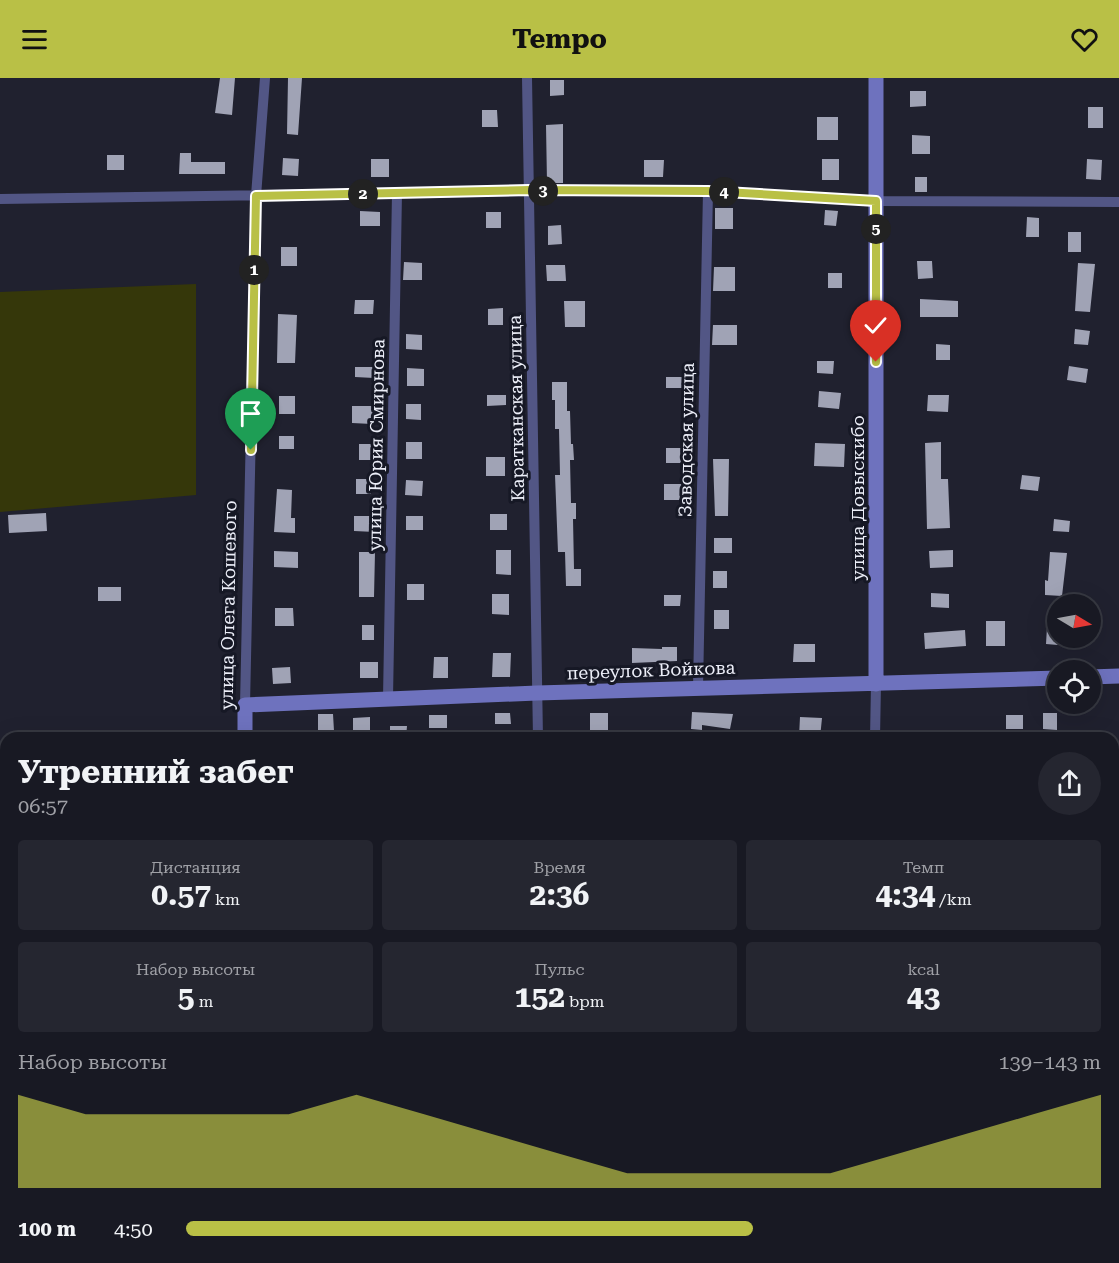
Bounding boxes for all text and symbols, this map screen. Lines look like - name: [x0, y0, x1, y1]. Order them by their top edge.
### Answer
- icon: menu: [18, 23, 51, 56]
- text: Tempo: [512, 23, 607, 55]
- icon: heart: [1068, 23, 1101, 56]
- pin: 3: [528, 176, 558, 206]
- pin: 4: [709, 177, 739, 207]
- pin: 2: [348, 179, 378, 209]
- text: 3: [539, 181, 547, 200]
- text: 4: [720, 182, 728, 201]
- text: 2: [359, 184, 367, 203]
- pin: 5: [861, 214, 891, 244]
- text: 5: [872, 219, 880, 238]
- pin: 1: [239, 255, 269, 285]
- text: 1: [250, 260, 258, 279]
- pin: [850, 300, 901, 362]
- icon: check: [859, 309, 892, 342]
- street label: Каратканская улица: [504, 314, 528, 501]
- street label: улица Юрия Смирнова: [364, 339, 388, 551]
- street label: Заводская улица: [674, 362, 698, 517]
- pin: [225, 388, 276, 450]
- icon: arrive: [234, 397, 267, 430]
- street label: улица Довыскибо: [847, 415, 868, 581]
- street label: улица Олега Кошевого: [216, 500, 240, 710]
- north arrow: [1047, 594, 1101, 648]
- map controls: [1047, 594, 1101, 714]
- street label: переулок Войкова: [566, 657, 736, 683]
- button: locate: [1047, 660, 1101, 714]
- text: Утренний забег: [18, 752, 294, 791]
- button: share: [1038, 752, 1101, 815]
- text: 06:57: [18, 794, 68, 818]
- text: Дистанция: [150, 858, 241, 877]
- text: Время: [533, 858, 586, 877]
- text: Темп: [903, 858, 944, 877]
- text: 0.57: [151, 877, 211, 912]
- text: 2:36: [530, 877, 589, 912]
- text: 4:34: [875, 877, 935, 912]
- text: km: [211, 890, 240, 909]
- text: /km: [935, 890, 972, 909]
- text: Набор высоты: [136, 960, 255, 979]
- text: Пульс: [535, 960, 584, 979]
- text: kcal: [907, 960, 940, 979]
- text: 5: [178, 979, 195, 1014]
- text: 152: [515, 979, 565, 1014]
- text: 43: [907, 979, 940, 1014]
- text: m: [195, 992, 213, 1011]
- text: bpm: [565, 992, 604, 1011]
- text: Набор высоты: [18, 1050, 167, 1074]
- text: 139–143 m: [998, 1050, 1101, 1074]
- text: 100 m: [18, 1217, 76, 1241]
- text: 4:50: [114, 1217, 153, 1241]

